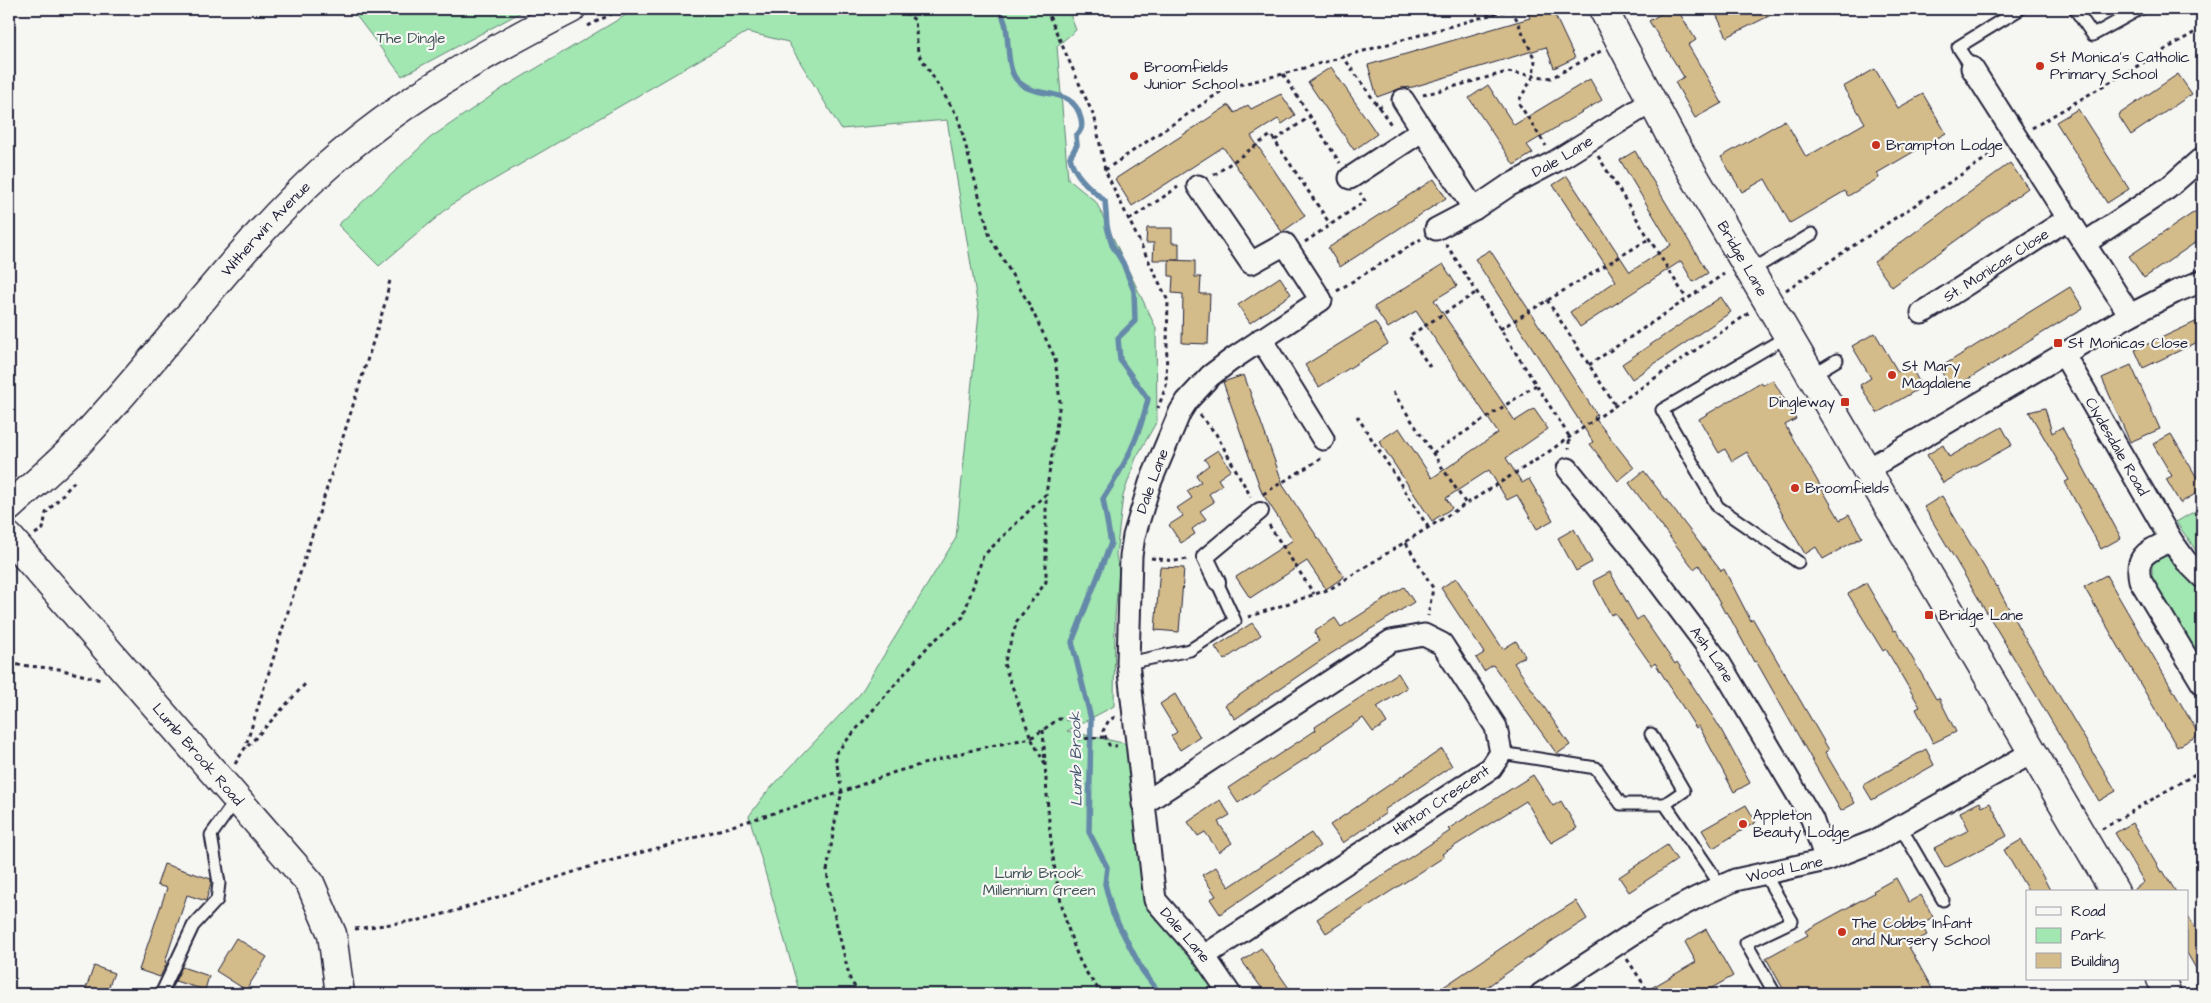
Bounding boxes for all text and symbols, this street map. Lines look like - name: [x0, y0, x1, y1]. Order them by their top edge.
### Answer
- park label: The Dingle: [377, 28, 445, 50]
- place label: St Monica's Catholic Primary School: [2050, 47, 2190, 86]
- place label: Broomfields Junior School: [1144, 57, 1238, 95]
- marker: St Monica's Catholic Primary School: [2034, 60, 2046, 72]
- marker: Broomfields Junior School: [1128, 70, 1140, 82]
- street label: Dale Lane: [1528, 131, 1597, 183]
- place label: Brampton Lodge: [1886, 135, 2003, 157]
- marker: Brampton Lodge: [1870, 139, 1882, 151]
- street label: Witherwin Avenue: [216, 177, 315, 281]
- street label: Bridge Lane: [1712, 217, 1773, 301]
- street label: St. Monicas Close: [1939, 224, 2053, 308]
- place label: St Monicas Close: [2068, 333, 2188, 354]
- marker: St Monicas Close: [2052, 337, 2064, 349]
- place label: St Mary Magdalene: [1902, 356, 1971, 395]
- marker: St Mary Magdalene: [1886, 369, 1898, 381]
- place label: Dingleway: [1769, 392, 1835, 414]
- street label: Clydesdale Road: [2080, 394, 2154, 500]
- marker: Dingleway: [1839, 396, 1851, 408]
- street label: Dale Lane: [1131, 446, 1174, 516]
- place label: Broomfields: [1805, 478, 1890, 499]
- marker: Broomfields: [1789, 482, 1801, 494]
- place label: Bridge Lane: [1939, 605, 2023, 627]
- marker: Bridge Lane: [1923, 609, 1935, 621]
- street label: Ash Lane: [1685, 622, 1739, 687]
- street label: Lumb Brook Road: [147, 699, 248, 811]
- water label: Lumb Brook: [1064, 710, 1088, 807]
- street label: Hinton Crescent: [1389, 760, 1494, 841]
- place label: Appleton Beauty Lodge: [1753, 805, 1850, 844]
- marker: Appleton Beauty Lodge: [1737, 818, 1749, 830]
- street label: Wood Lane: [1744, 851, 1825, 888]
- park label: Lumb Brook Millennium Green: [983, 863, 1096, 901]
- legend: [2026, 890, 2188, 980]
- text: Road: [2071, 901, 2106, 922]
- street label: Dale Lane: [1155, 903, 1215, 967]
- place label: The Cobbs Infant and Nursery School: [1852, 913, 1990, 952]
- text: Park: [2071, 925, 2106, 946]
- marker: The Cobbs Infant and Nursery School: [1836, 926, 1848, 938]
- text: Building: [2071, 951, 2119, 973]

